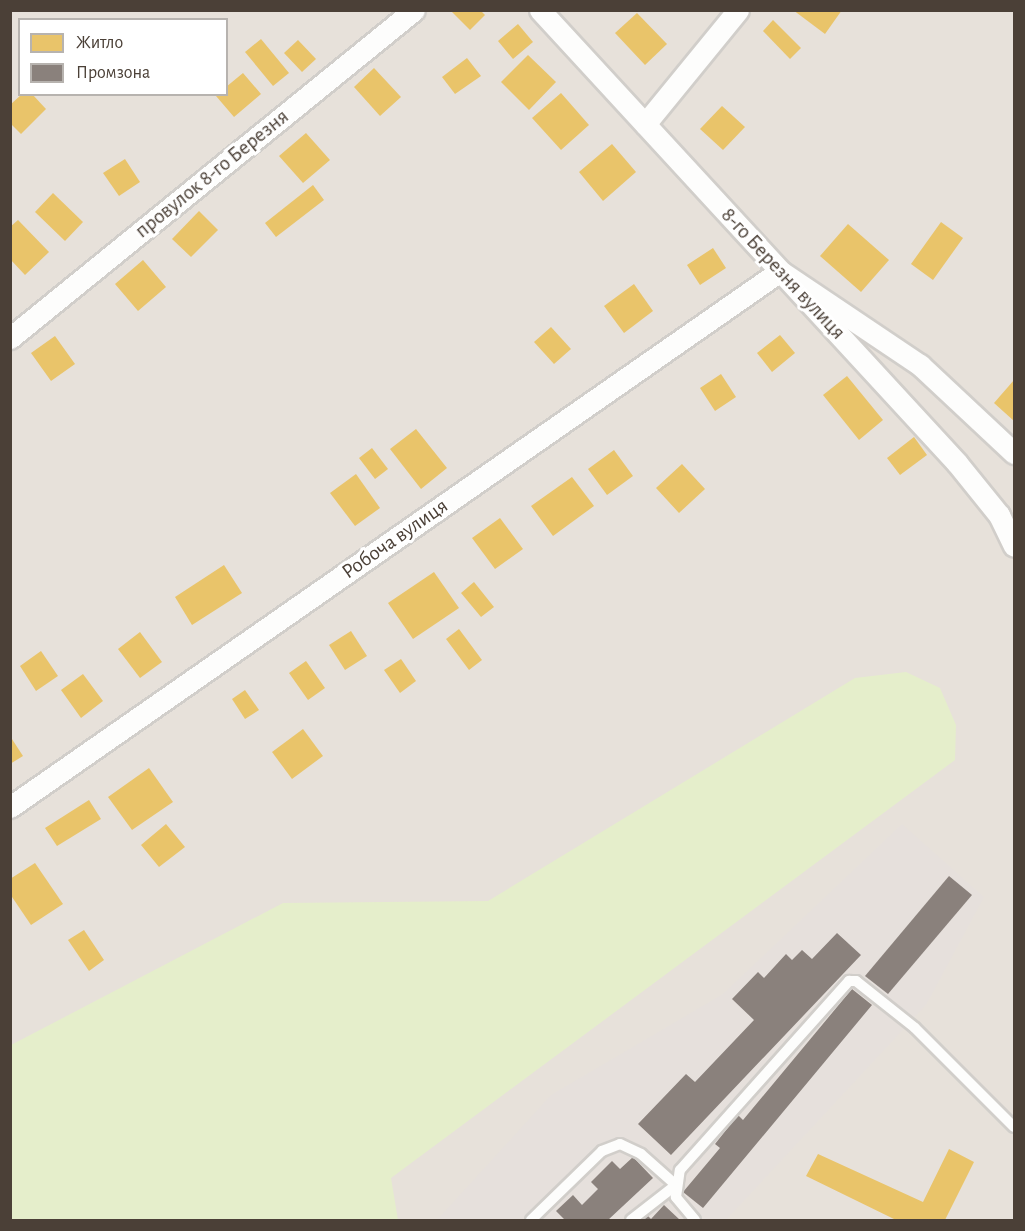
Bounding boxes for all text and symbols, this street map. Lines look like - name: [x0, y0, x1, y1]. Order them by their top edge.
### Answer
- legend: [18, 18, 228, 96]
- text: Житло: [76, 34, 123, 52]
- text: Промзона: [76, 64, 150, 82]
- street label: провулок 8-го Березня: [130, 104, 294, 244]
- street label: 8-го Березня вулиця: [715, 203, 851, 345]
- street label: Робоча вулиця: [337, 493, 453, 585]

